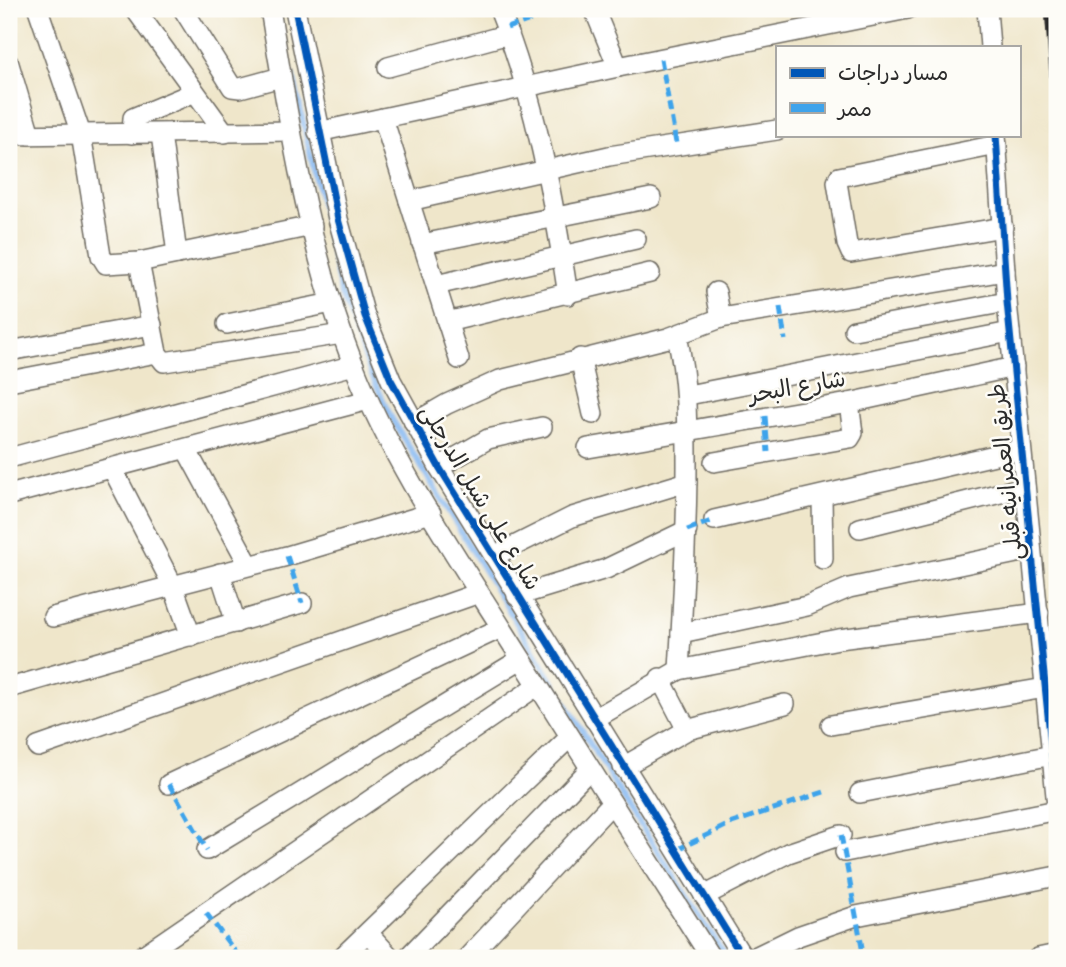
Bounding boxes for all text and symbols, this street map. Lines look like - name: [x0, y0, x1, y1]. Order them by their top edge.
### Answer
- legend: [776, 46, 1020, 136]
- text: مسار دراجات: [838, 58, 948, 87]
- text: ممر: [836, 94, 872, 123]
- street label: شارع البحر: [744, 362, 848, 411]
- street label: طريق العمرانيه قبلى: [980, 382, 1029, 562]
- street label: شارع على شبل الدرجلى: [413, 398, 549, 596]

